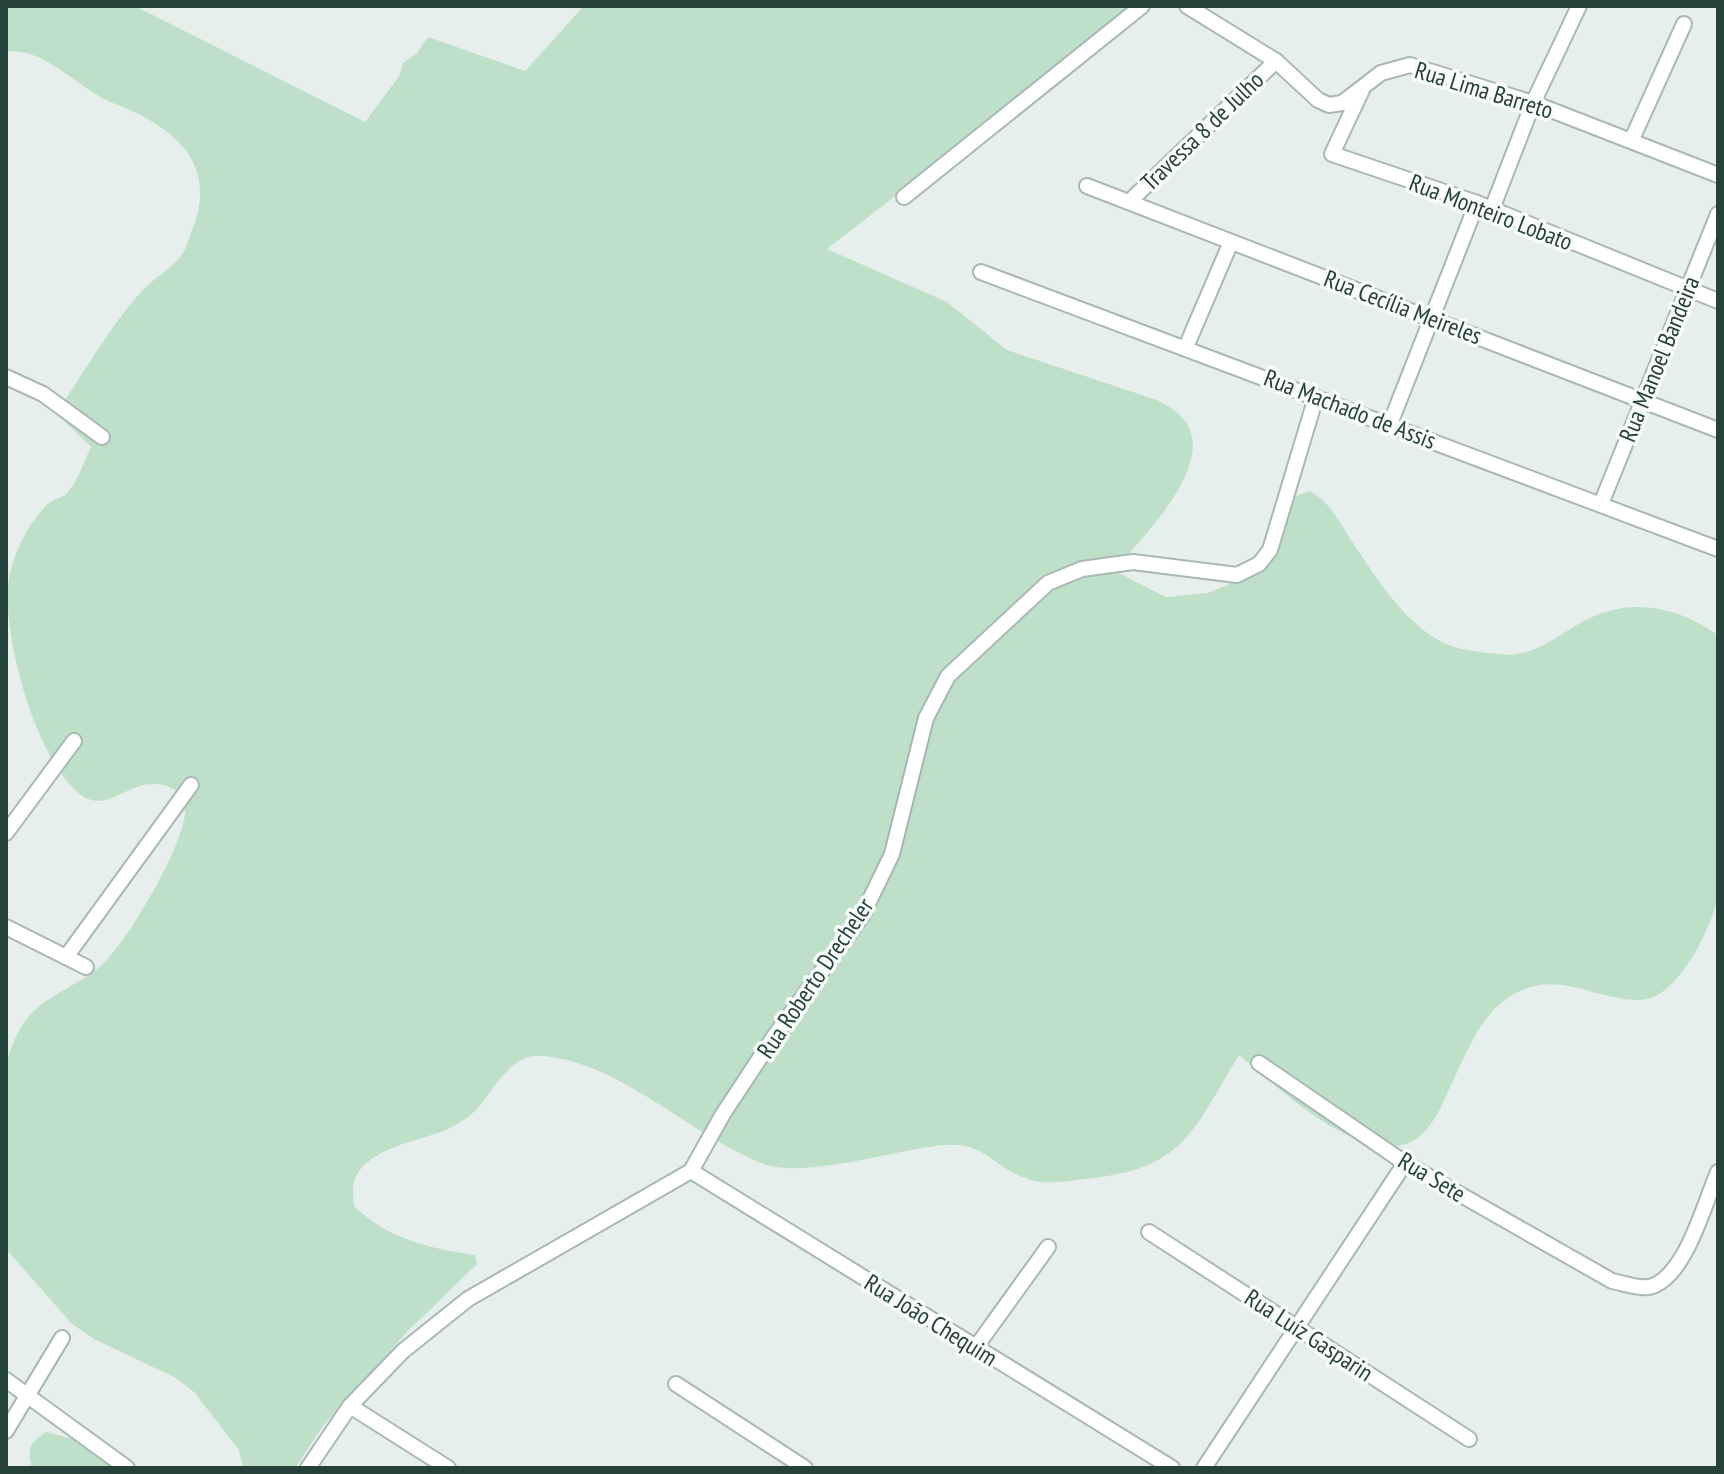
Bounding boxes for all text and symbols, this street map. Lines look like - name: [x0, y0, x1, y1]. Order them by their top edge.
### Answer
- street label: Rua Lima Barreto: [1411, 54, 1557, 126]
- street label: Travessa 8 de Julho: [1134, 65, 1270, 197]
- street label: Rua Monteiro Lobato: [1405, 167, 1577, 257]
- street label: Rua Cecília Meireles: [1320, 263, 1486, 351]
- street label: Rua Manoel Bandeira: [1612, 272, 1706, 446]
- street label: Rua Machado de Assis: [1260, 362, 1440, 456]
- street label: Rua Roberto Drecheler: [750, 892, 880, 1064]
- street label: Rua Sete: [1393, 1145, 1471, 1209]
- street label: Rua João Chequim: [859, 1267, 1003, 1373]
- street label: Rua Luíz Gasparin: [1239, 1282, 1379, 1388]

